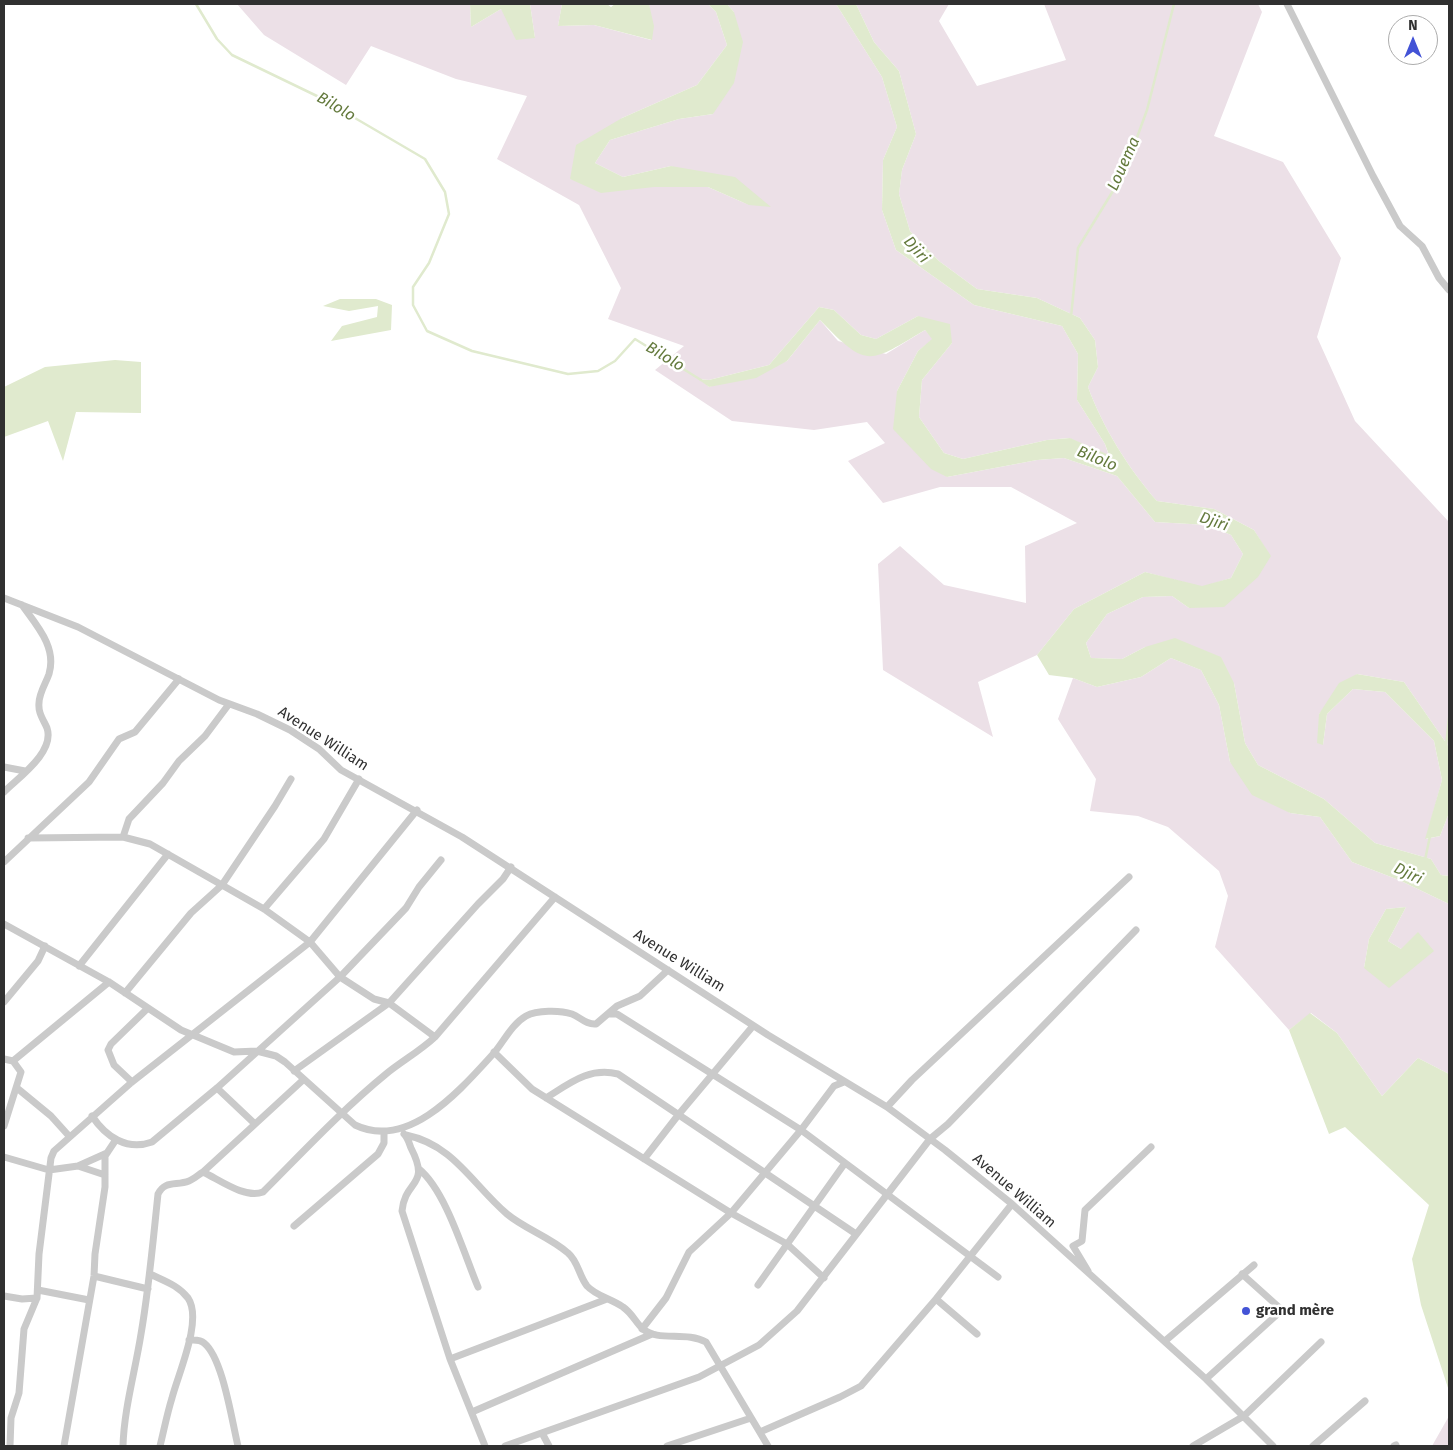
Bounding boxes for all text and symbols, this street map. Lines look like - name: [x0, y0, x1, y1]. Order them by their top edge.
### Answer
- north arrow: [1388, 15, 1438, 65]
- text: N: [1408, 17, 1418, 34]
- water label: Bilolo: [313, 88, 359, 126]
- water label: Louema: [1104, 134, 1144, 194]
- water label: Djiri: [899, 232, 933, 268]
- water label: Bilolo: [642, 338, 688, 376]
- water label: Bilolo: [1074, 442, 1120, 476]
- water label: Djiri: [1197, 508, 1231, 536]
- street label: Avenue William: [274, 703, 372, 775]
- water label: Djiri: [1390, 859, 1426, 889]
- street label: Avenue William: [630, 926, 728, 996]
- street label: Avenue William: [969, 1150, 1059, 1232]
- place label: grand mère: [1256, 1302, 1334, 1320]
- marker: grand mère: [1240, 1305, 1252, 1317]

